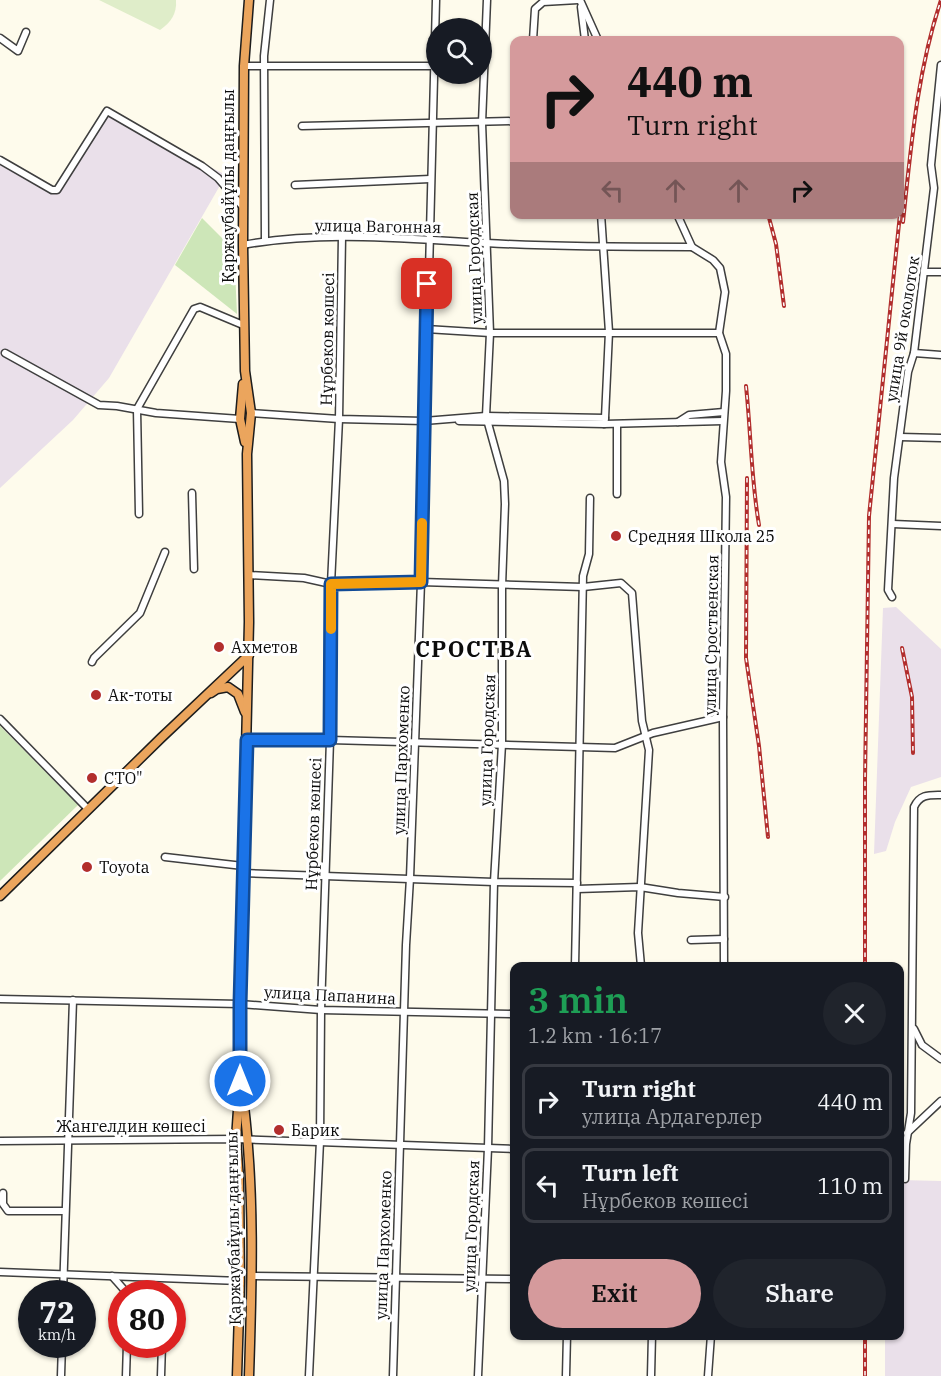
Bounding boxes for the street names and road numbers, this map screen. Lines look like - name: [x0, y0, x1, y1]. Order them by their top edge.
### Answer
- street label: Қаржаубайұлы даңғылы: [218, 89, 238, 283]
- street label: улица Городская: [462, 192, 486, 324]
- street label: улица Вагонная: [315, 215, 441, 237]
- street label: улица 9й околоток: [881, 254, 924, 403]
- street label: Нұрбеков көшесі: [316, 272, 338, 406]
- street label: улица Сроственская: [700, 554, 722, 716]
- street label: улица Городская: [475, 674, 499, 806]
- street label: улица Пархоменко: [388, 685, 414, 835]
- street label: Нұрбеков көшесі: [301, 757, 325, 891]
- street label: улица Папанина: [263, 982, 397, 1008]
- street label: Жангелдин көшесі: [56, 1116, 206, 1136]
- street label: Қаржаубайұлы даңғылы: [221, 1131, 245, 1325]
- street label: улица Городская: [459, 1160, 483, 1292]
- street label: улица Пархоменко: [370, 1170, 396, 1320]

